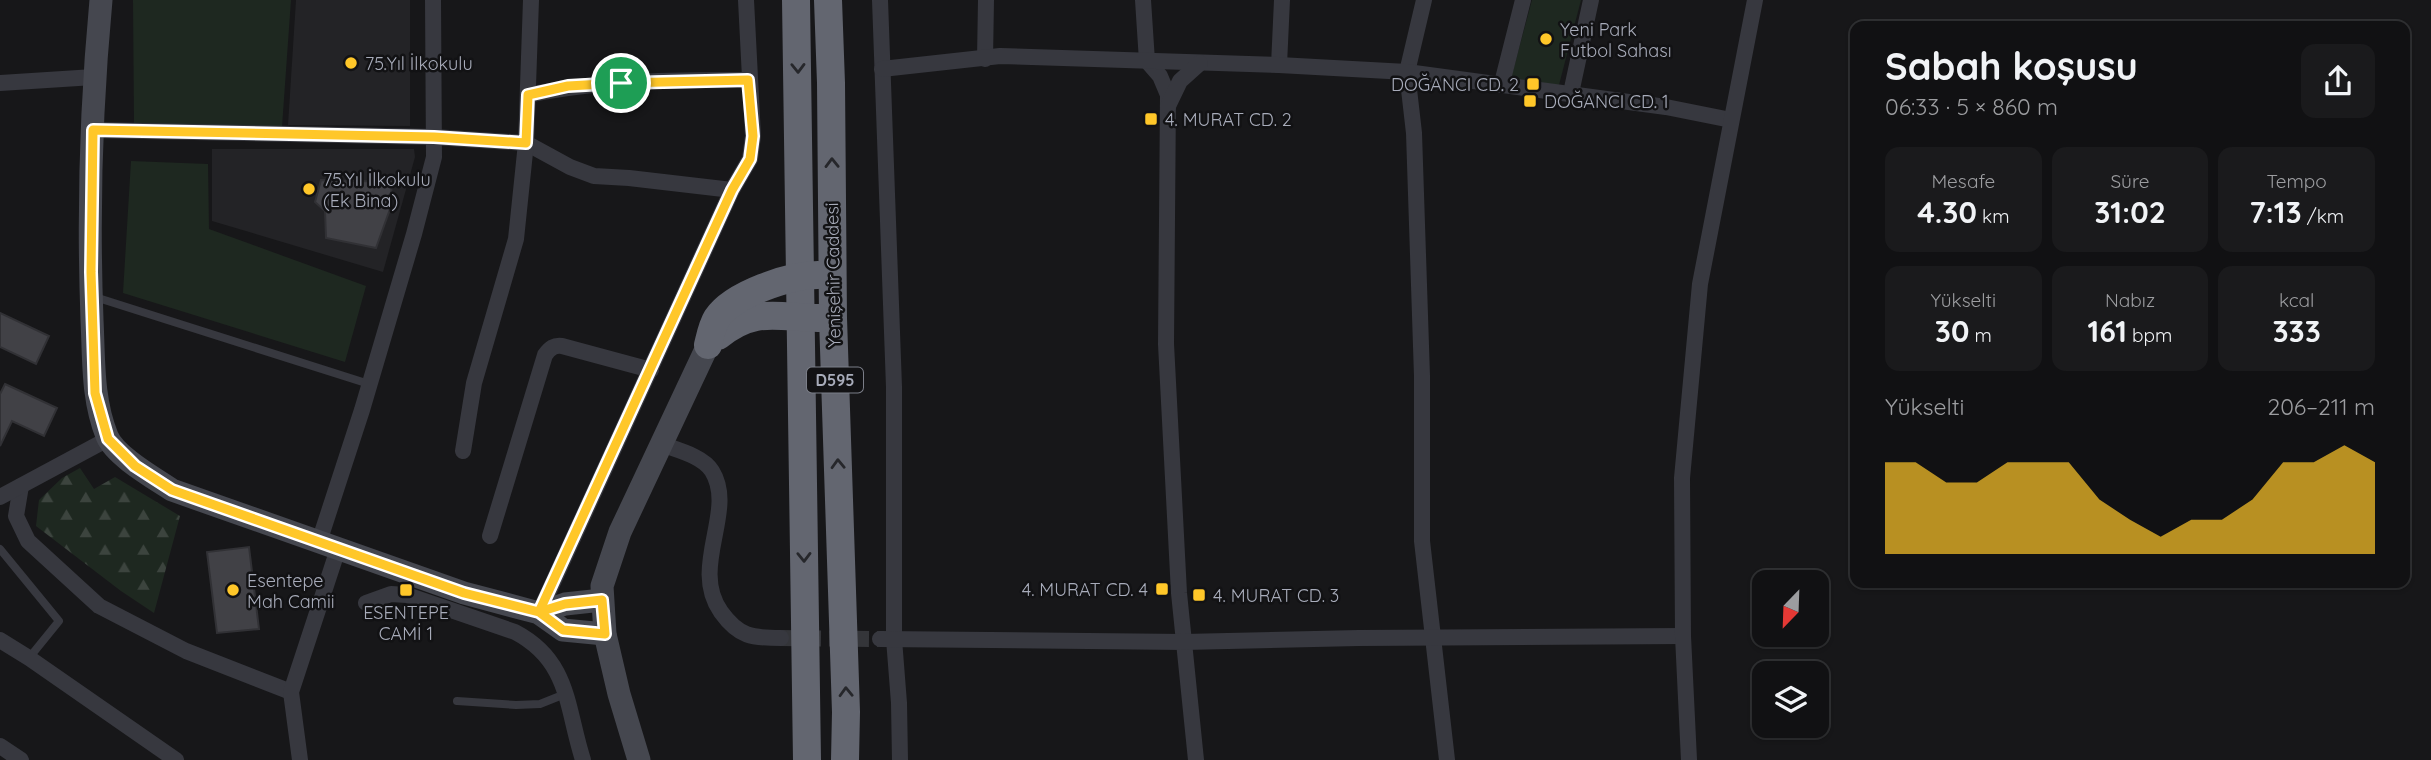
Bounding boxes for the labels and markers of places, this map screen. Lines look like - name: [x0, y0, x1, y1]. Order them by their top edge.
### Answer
- place label: Yeni Park Futbol Sahası: [1560, 18, 1672, 62]
- marker: Yeni Park Futbol Sahası: [1538, 31, 1554, 47]
- place label: 75.Yıl İlkokulu: [365, 52, 473, 75]
- pin: [591, 53, 651, 113]
- marker: 75.Yıl İlkokulu: [343, 55, 359, 71]
- place label: DOĞANCI CD. 2: [1391, 73, 1519, 96]
- marker: DOĞANCI CD. 2: [1525, 76, 1541, 92]
- place label: DOĞANCI CD. 1: [1544, 90, 1669, 113]
- marker: DOĞANCI CD. 1: [1522, 93, 1538, 109]
- place label: 4. MURAT CD. 2: [1165, 108, 1292, 131]
- marker: 4. MURAT CD. 2: [1143, 111, 1159, 127]
- place label: 75.Yıl İlkokulu (Ek Bina): [323, 168, 431, 212]
- marker: 75.Yıl İlkokulu (Ek Bina): [301, 181, 317, 197]
- place label: Esentepe Mah Camii: [247, 569, 335, 613]
- place label: 4. MURAT CD. 4: [1022, 578, 1148, 601]
- marker: 4. MURAT CD. 4: [1154, 581, 1170, 597]
- marker: Esentepe Mah Camii: [225, 582, 241, 598]
- marker: ESENTEPE CAMİ 1: [398, 582, 414, 598]
- place label: 4. MURAT CD. 3: [1213, 584, 1339, 607]
- marker: 4. MURAT CD. 3: [1191, 587, 1207, 603]
- place label: ESENTEPE CAMİ 1: [363, 601, 449, 645]

